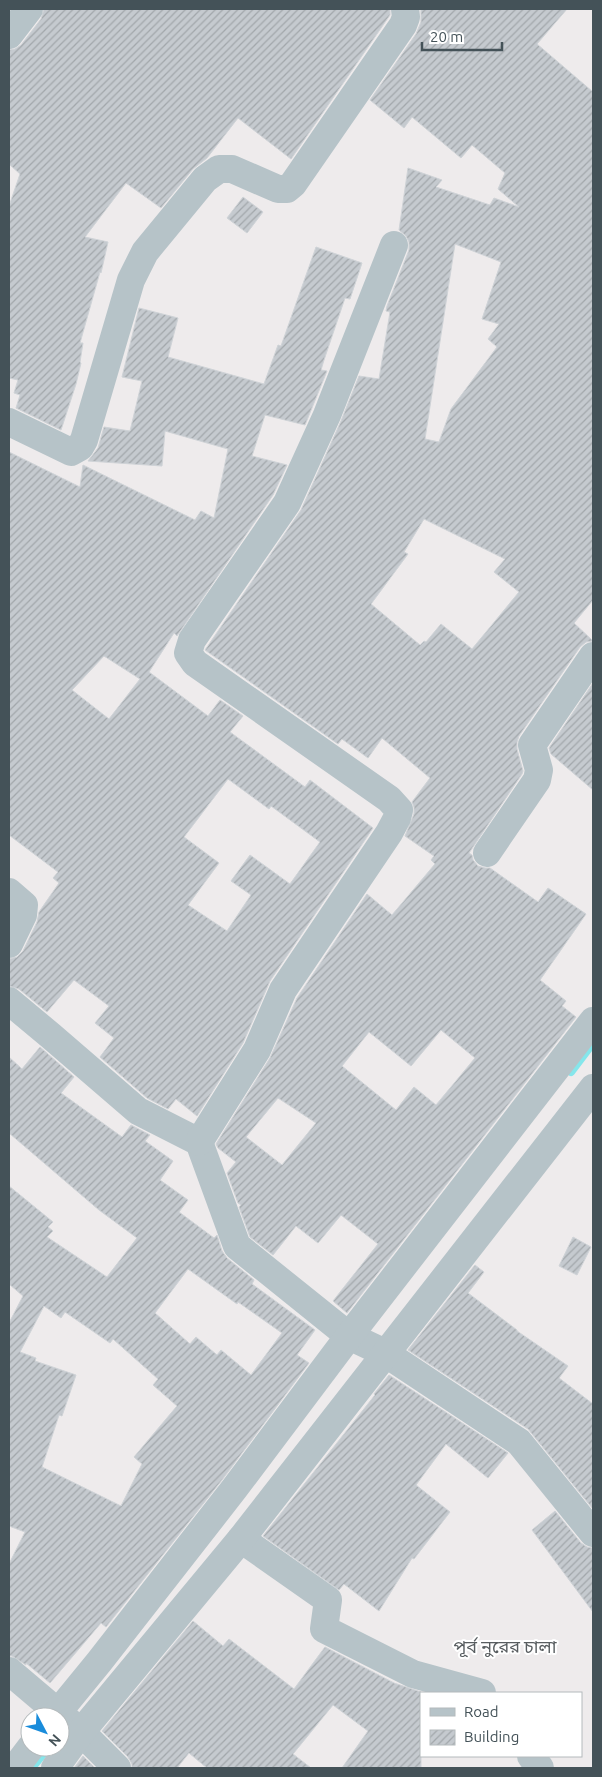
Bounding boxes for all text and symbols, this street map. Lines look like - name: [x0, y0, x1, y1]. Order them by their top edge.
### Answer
- scale bar: [422, 20, 502, 52]
- text: 20 m: [430, 28, 463, 45]
- district label: পূর্ব নুরের চালা: [453, 1636, 557, 1658]
- legend: [420, 1692, 582, 1757]
- text: Road: [464, 1703, 499, 1720]
- north arrow: [20, 1707, 70, 1757]
- text: Building: [464, 1728, 519, 1745]
- text: N: [45, 1731, 64, 1750]

